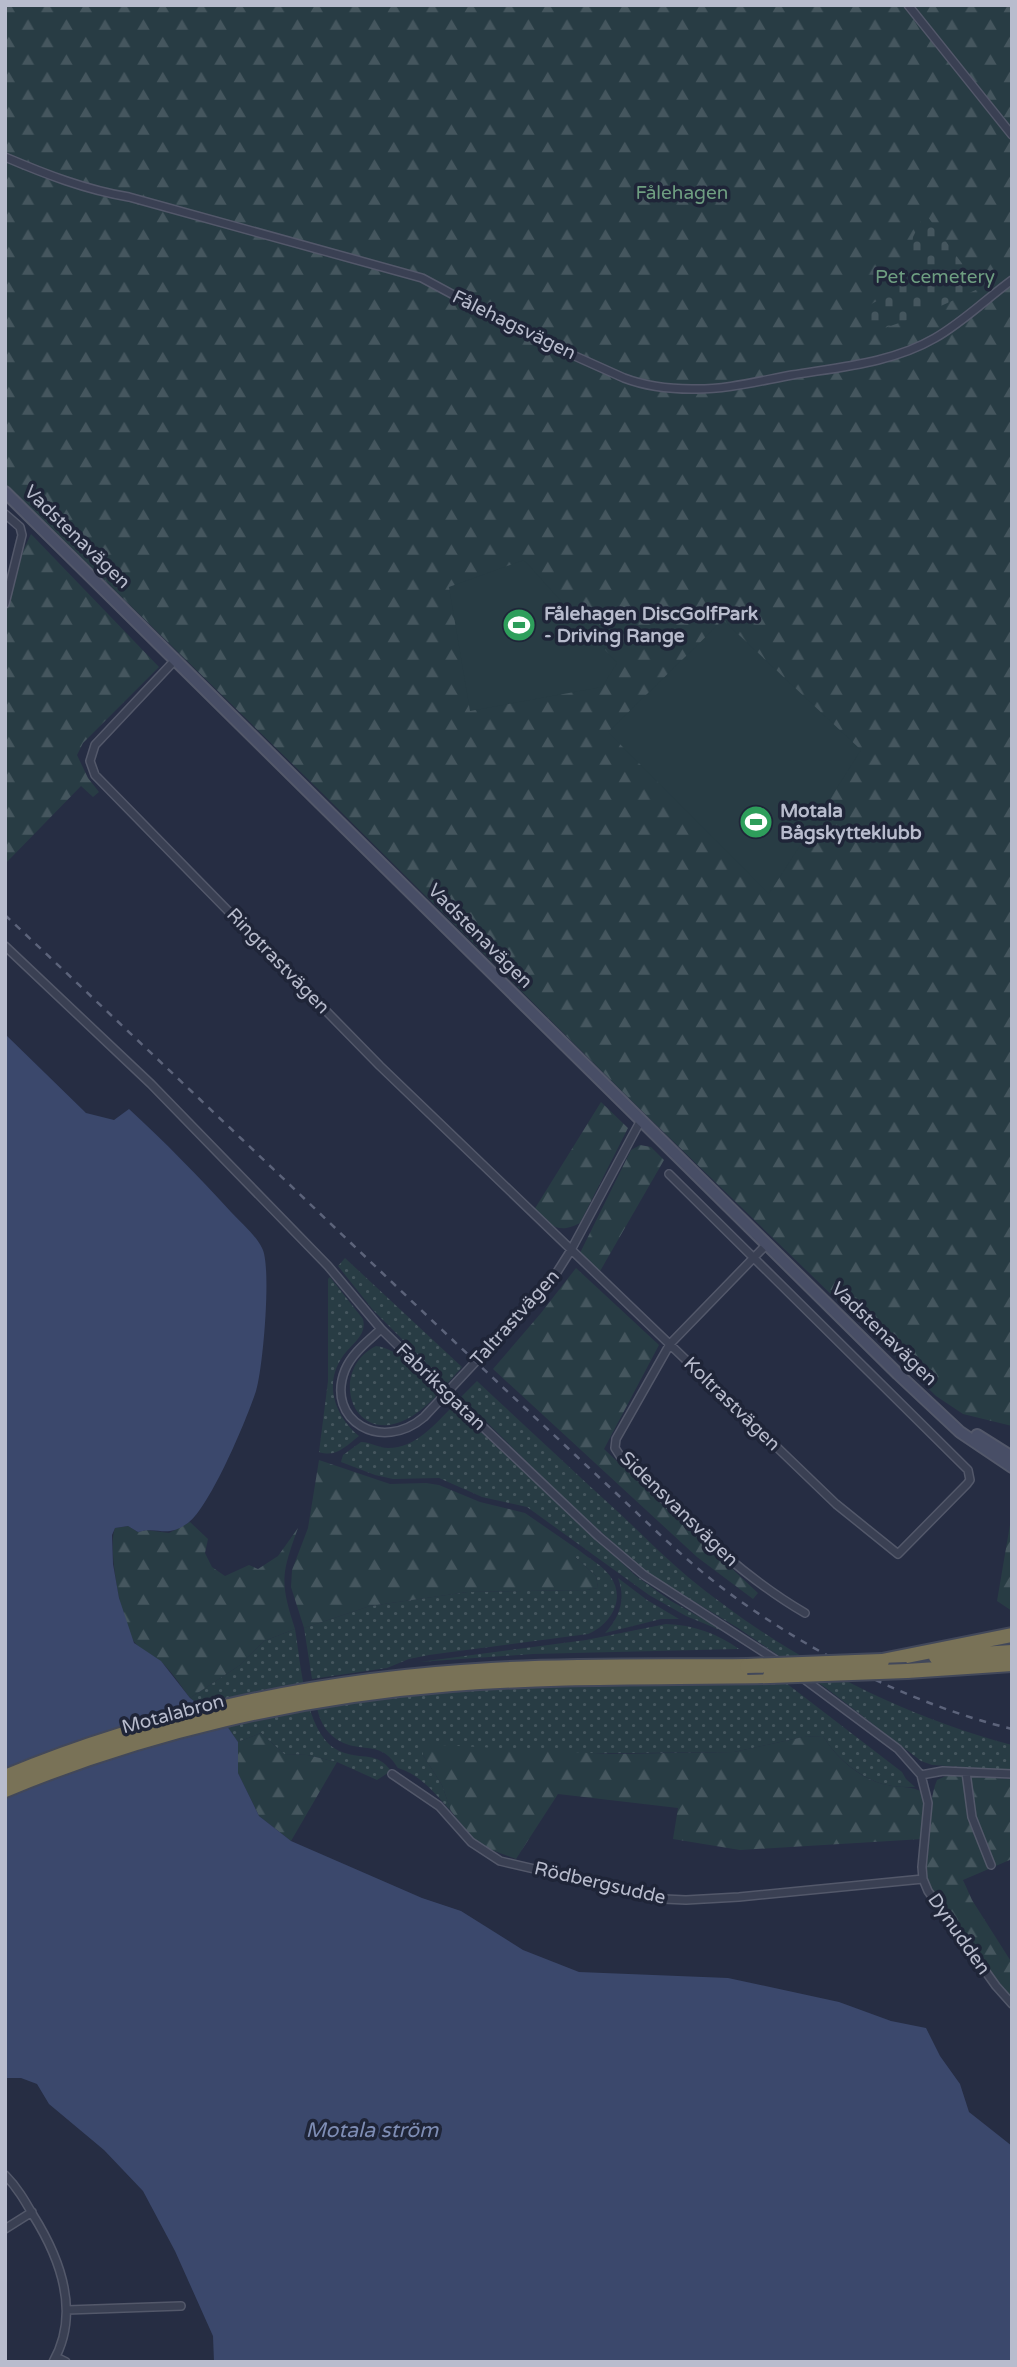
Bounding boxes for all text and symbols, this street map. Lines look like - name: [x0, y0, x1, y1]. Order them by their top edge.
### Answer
- park label: Fålehagen: [636, 182, 728, 204]
- park label: Pet cemetery: [875, 266, 995, 288]
- street label: Fålehagsvägen: [449, 286, 579, 364]
- street label: Vadstenavägen: [19, 481, 135, 593]
- place label: Fålehagen DiscGolfPark - Driving Range: [544, 603, 759, 648]
- sports icon: Fålehagen DiscGolfPark - Driving Range: [500, 606, 538, 644]
- place label: Motala Bågskytteklubb: [780, 800, 922, 845]
- sports icon: Motala Bågskytteklubb: [737, 803, 775, 841]
- street label: Vadstenavägen: [423, 879, 537, 993]
- street label: Ringtrastvägen: [222, 904, 334, 1018]
- street label: Taltrastvägen: [466, 1265, 564, 1371]
- street label: Vadstenavägen: [826, 1278, 942, 1390]
- street label: Fabriksgatan: [392, 1339, 490, 1435]
- street label: Koltrastvägen: [679, 1353, 785, 1455]
- street label: Sidensvansvägen: [615, 1447, 743, 1571]
- street label: Motalabron: [119, 1690, 227, 1738]
- street label: Rödbergsudde: [532, 1857, 668, 1909]
- street label: Dynudden: [923, 1889, 995, 1979]
- water label: Motala ström: [306, 2118, 439, 2143]

